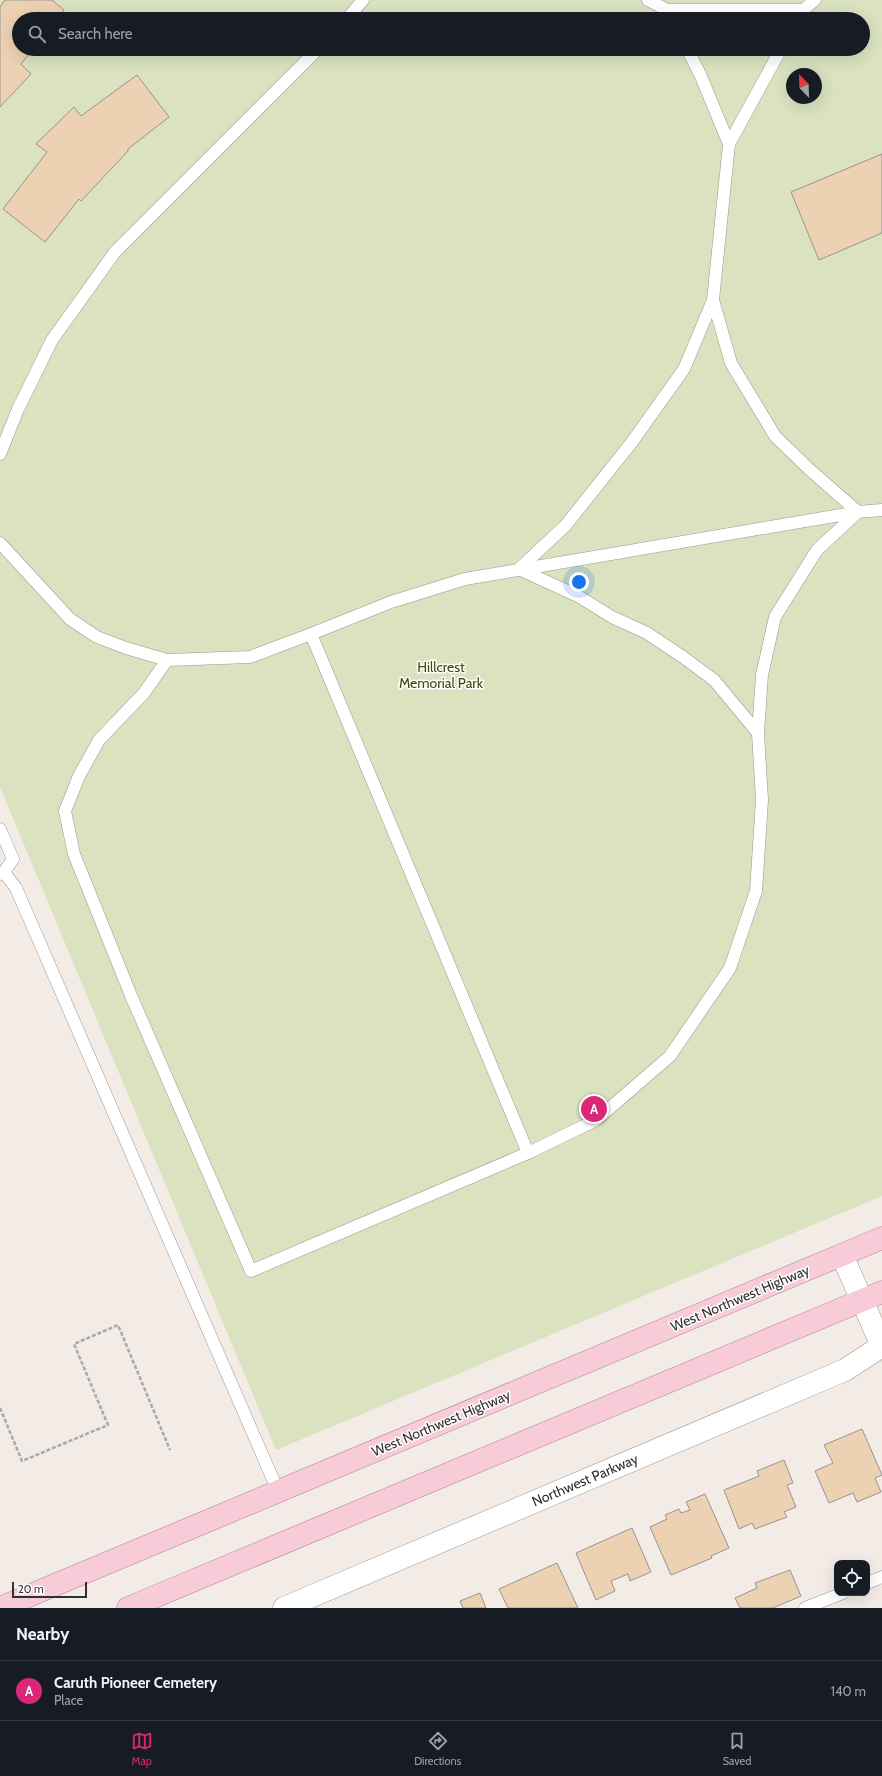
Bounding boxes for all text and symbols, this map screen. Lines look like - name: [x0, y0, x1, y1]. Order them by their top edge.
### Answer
- search box: [12, 12, 870, 56]
- icon: search: [26, 23, 48, 45]
- text: Search here: [58, 25, 133, 43]
- north arrow: [786, 68, 822, 104]
- your location: [569, 572, 589, 592]
- park label: Hillcrest Memorial Park: [399, 658, 484, 692]
- pin: A: [581, 1094, 607, 1124]
- street label: West Northwest Highway: [668, 1261, 812, 1335]
- street label: West Northwest Highway: [369, 1386, 513, 1460]
- street label: Northwest Parkway: [529, 1449, 641, 1511]
- map controls: [834, 1560, 870, 1596]
- button: locate: [834, 1560, 870, 1596]
- scale bar: [12, 1580, 87, 1599]
- text: 20 m: [18, 1582, 44, 1596]
- text: Nearby: [16, 1624, 69, 1644]
- text: Caruth Pioneer Cemetery: [54, 1674, 217, 1692]
- text: A: [25, 1683, 33, 1699]
- text: 140 m: [831, 1683, 866, 1699]
- text: Place: [54, 1692, 83, 1708]
- tab: Map: [131, 1730, 153, 1768]
- tab: Directions: [414, 1730, 461, 1768]
- tab: Saved: [723, 1730, 751, 1768]

